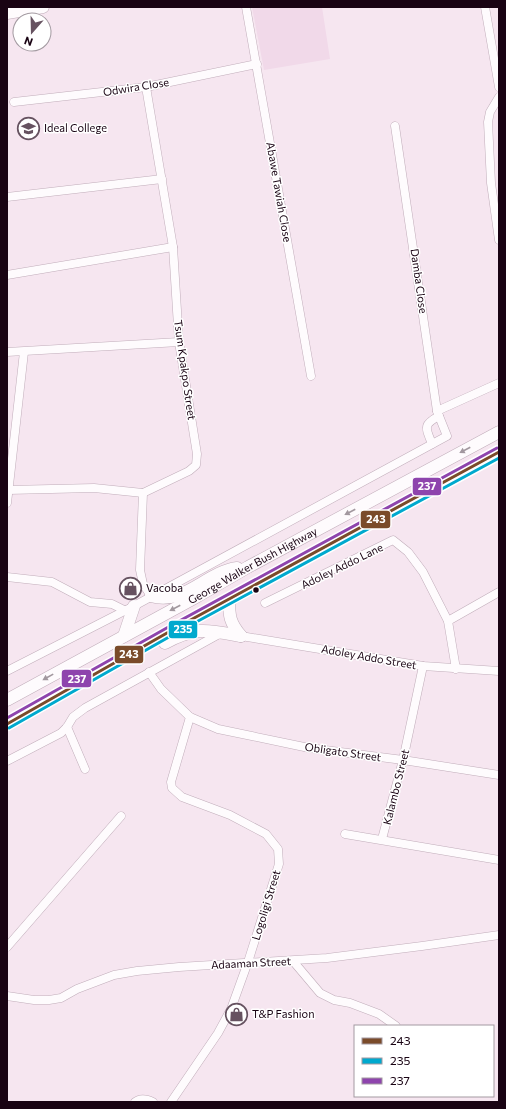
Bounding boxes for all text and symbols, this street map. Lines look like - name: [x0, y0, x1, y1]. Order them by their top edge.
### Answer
- north arrow: [12, 12, 52, 52]
- text: N: [22, 34, 35, 49]
- street label: Odwira Close: [102, 75, 170, 98]
- school or university icon: Ideal College: [16, 115, 42, 141]
- place label: Ideal College: [44, 121, 107, 134]
- street label: Abawe Tawiah Close: [264, 141, 295, 243]
- street label: Damba Close: [409, 248, 431, 314]
- street label: Tsum Kpakpo Street: [172, 319, 199, 421]
- one-way arrow: [459, 447, 471, 454]
- line badge: 237: [412, 477, 442, 496]
- text: 237: [418, 479, 436, 492]
- one-way arrow: [345, 509, 356, 516]
- line badge: 243: [360, 510, 391, 529]
- text: 243: [366, 512, 386, 525]
- street label: George Walker Bush Highway: [185, 524, 320, 606]
- street label: Adoley Addo Lane: [299, 540, 385, 591]
- shop icon: Vacoba: [117, 575, 143, 601]
- place label: Vacoba: [146, 581, 183, 594]
- unlabelled marker: [251, 585, 261, 595]
- one-way arrow: [169, 605, 181, 612]
- line badge: 235: [168, 620, 198, 639]
- text: 235: [173, 622, 193, 635]
- street label: Adoley Addo Street: [321, 642, 418, 671]
- line badge: 243: [114, 645, 144, 664]
- text: 243: [119, 647, 139, 660]
- line badge: 237: [61, 669, 92, 688]
- text: 237: [68, 672, 86, 685]
- one-way arrow: [43, 674, 54, 681]
- street label: Obligato Street: [304, 740, 383, 763]
- street label: Kalambo Street: [380, 747, 411, 826]
- street label: Logoligi Street: [249, 868, 283, 942]
- street label: Adaaman Street: [211, 954, 292, 971]
- shop icon: T&P Fashion: [223, 1001, 249, 1027]
- place label: T&P Fashion: [252, 1007, 314, 1020]
- legend: [354, 1025, 494, 1097]
- text: 243: [390, 1033, 411, 1047]
- text: 235: [390, 1053, 411, 1067]
- text: 237: [390, 1073, 410, 1087]

